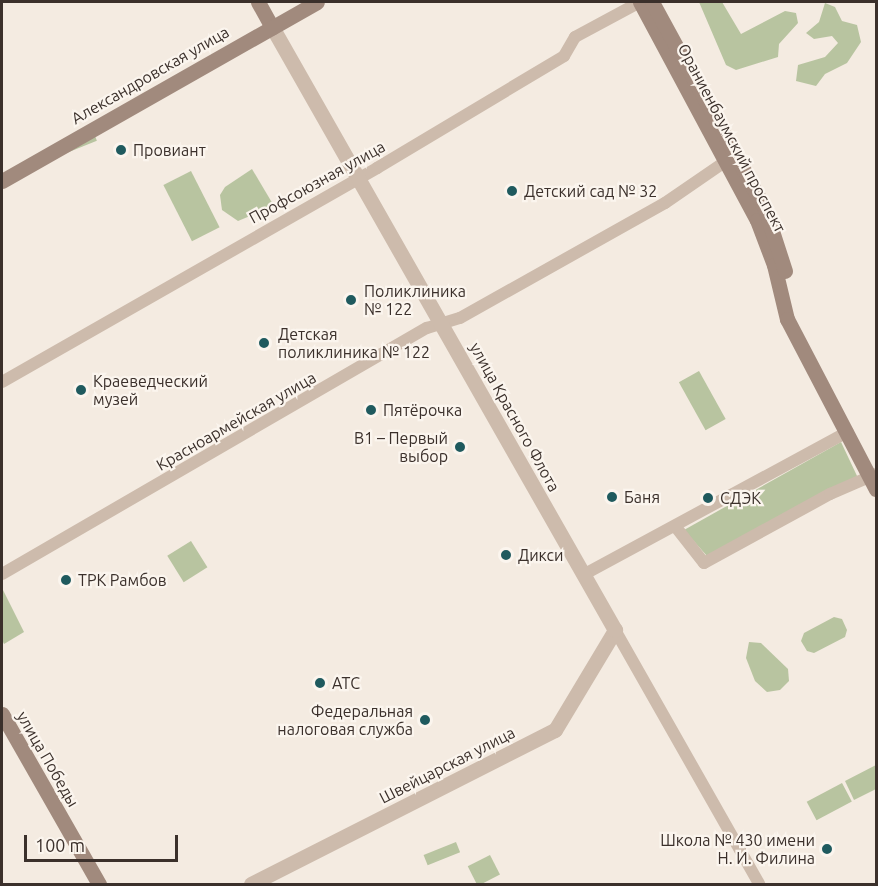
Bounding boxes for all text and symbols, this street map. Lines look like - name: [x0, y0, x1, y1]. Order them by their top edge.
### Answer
- street label: Александровская улица: [68, 22, 232, 128]
- street label: Ораниенбаумский проспект: [674, 40, 790, 236]
- street label: Профсоюзная улица: [246, 137, 388, 227]
- place label: Провиант: [133, 140, 206, 160]
- marker: Провиант: [114, 143, 128, 157]
- place label: Детский сад № 32: [524, 181, 657, 201]
- marker: Детский сад № 32: [505, 184, 519, 198]
- place label: Поликлиника № 122: [364, 281, 466, 319]
- marker: Поликлиника № 122: [342, 291, 360, 309]
- place label: Детская поликлиника № 122: [278, 324, 430, 362]
- marker: Детская поликлиника № 122: [255, 334, 273, 352]
- street label: улица Красного Флота: [466, 339, 564, 495]
- street label: Красноармейская улица: [153, 367, 319, 475]
- place label: Краеведческий музей: [93, 371, 208, 409]
- marker: Краеведческий музей: [74, 383, 88, 397]
- place label: Пятёрочка: [383, 400, 462, 420]
- marker: Пятёрочка: [364, 403, 378, 417]
- place label: В1 – Первый выбор: [354, 428, 448, 466]
- marker: В1 – Первый выбор: [453, 440, 467, 454]
- place label: Баня: [624, 487, 660, 507]
- place label: СДЭК: [720, 488, 761, 508]
- marker: Баня: [605, 490, 619, 504]
- marker: СДЭК: [701, 491, 715, 505]
- place label: Дикси: [518, 545, 564, 565]
- marker: Дикси: [499, 548, 513, 562]
- place label: ТРК Рамбов: [78, 570, 167, 590]
- marker: ТРК Рамбов: [59, 573, 73, 587]
- place label: АТС: [332, 673, 360, 693]
- marker: АТС: [313, 676, 327, 690]
- place label: Федеральная налоговая служба: [277, 701, 413, 739]
- street label: улица Победы: [13, 708, 83, 810]
- marker: Федеральная налоговая служба: [418, 713, 432, 727]
- street label: Швейцарская улица: [376, 723, 518, 807]
- scale bar: [27, 823, 182, 861]
- place label: Школа № 430 имени Н. И. Филина: [660, 830, 815, 868]
- text: 100 m: [35, 835, 85, 855]
- marker: Школа № 430 имени Н. И. Филина: [820, 842, 834, 856]

